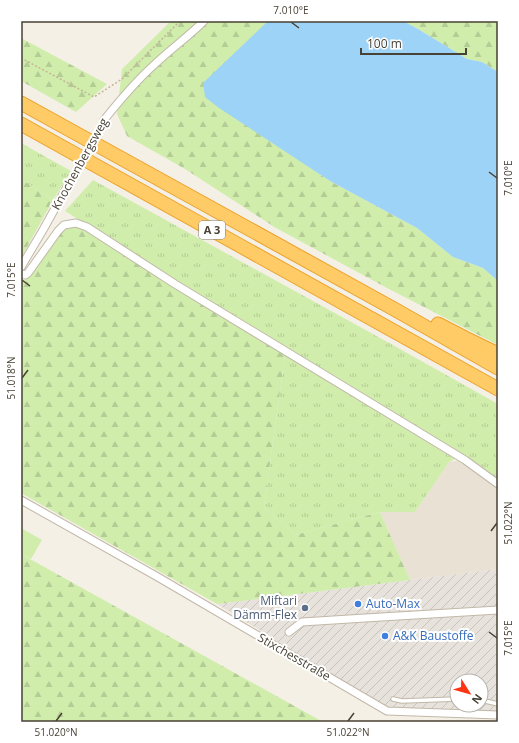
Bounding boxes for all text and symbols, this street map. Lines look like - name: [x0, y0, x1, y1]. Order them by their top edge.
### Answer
- text: 7.010°E: [273, 3, 309, 17]
- scale bar: [361, 30, 466, 56]
- text: 100 m: [367, 35, 402, 52]
- street label: Knochenbergsweg: [47, 114, 112, 213]
- text: 7.010°E: [501, 160, 515, 196]
- road number: A 3: [199, 221, 225, 239]
- text: 7.015°E: [4, 262, 18, 298]
- text: 51.018°N: [4, 356, 18, 400]
- text: 51.022°N: [501, 501, 515, 545]
- place label: Miftari Dämm-Flex: [233, 592, 298, 623]
- place label: Auto-Max: [366, 595, 421, 612]
- marker: Auto-Max: [353, 599, 363, 609]
- marker: Miftari Dämm-Flex: [300, 603, 310, 613]
- text: 7.015°E: [501, 620, 515, 656]
- place label: A&K Baustoffe: [393, 627, 474, 644]
- street label: Stixchesstraße: [255, 629, 334, 684]
- marker: A&K Baustoffe: [380, 631, 390, 641]
- north arrow: [449, 673, 489, 713]
- text: N: [469, 691, 486, 707]
- text: 51.020°N: [34, 725, 78, 739]
- text: 51.022°N: [326, 725, 370, 739]

